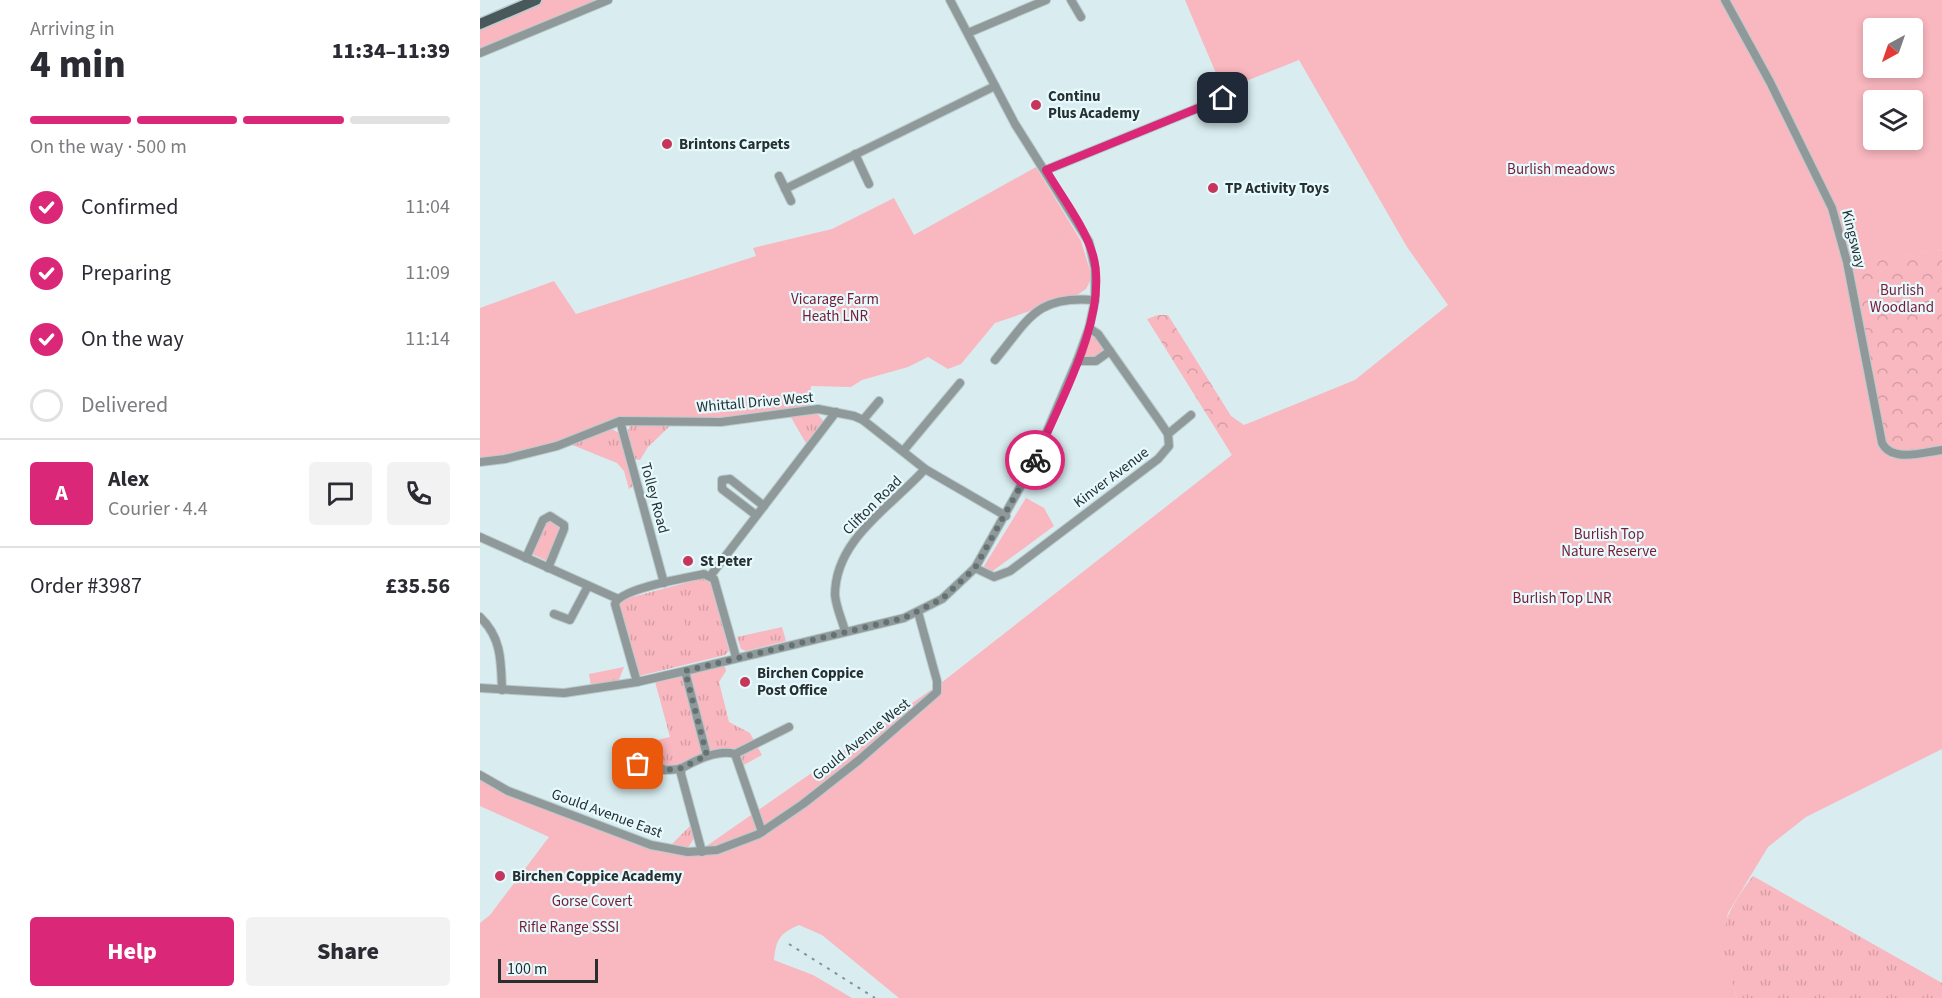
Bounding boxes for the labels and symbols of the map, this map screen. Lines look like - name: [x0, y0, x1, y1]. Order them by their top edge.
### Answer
- north arrow: [1863, 18, 1923, 78]
- pin: [1197, 72, 1248, 123]
- place label: Continu Plus Academy: [1048, 86, 1140, 124]
- marker: Continu Plus Academy: [1029, 98, 1043, 112]
- place label: Brintons Carpets: [679, 134, 790, 155]
- marker: Brintons Carpets: [660, 137, 674, 151]
- park label: Burlish meadows: [1507, 159, 1615, 180]
- place label: TP Activity Toys: [1225, 178, 1329, 199]
- marker: TP Activity Toys: [1206, 181, 1220, 195]
- street label: Kingsway: [1836, 208, 1871, 271]
- park label: Burlish Woodland: [1870, 280, 1934, 318]
- park label: Vicarage Farm Heath LNR: [791, 289, 879, 327]
- street label: Whittall Drive West: [696, 387, 814, 418]
- courier: [1005, 430, 1065, 490]
- street label: Kinver Avenue: [1069, 442, 1153, 513]
- street label: Tolley Road: [635, 460, 674, 536]
- street label: Clifton Road: [838, 471, 907, 540]
- park label: Burlish Top Nature Reserve: [1561, 524, 1657, 562]
- place label: St Peter: [700, 551, 752, 572]
- marker: St Peter: [681, 554, 695, 568]
- park label: Burlish Top LNR: [1512, 588, 1612, 609]
- place label: Birchen Coppice Post Office: [757, 663, 864, 701]
- marker: Birchen Coppice Post Office: [738, 675, 752, 689]
- street label: Gould Avenue West: [808, 693, 915, 785]
- pin: [612, 738, 663, 789]
- street label: Gould Avenue East: [549, 784, 665, 843]
- place label: Birchen Coppice Academy: [512, 866, 682, 887]
- marker: Birchen Coppice Academy: [493, 869, 507, 883]
- park label: Gorse Covert: [552, 891, 632, 912]
- park label: Rifle Range SSSI: [519, 917, 619, 938]
- scale bar: [498, 956, 598, 984]

